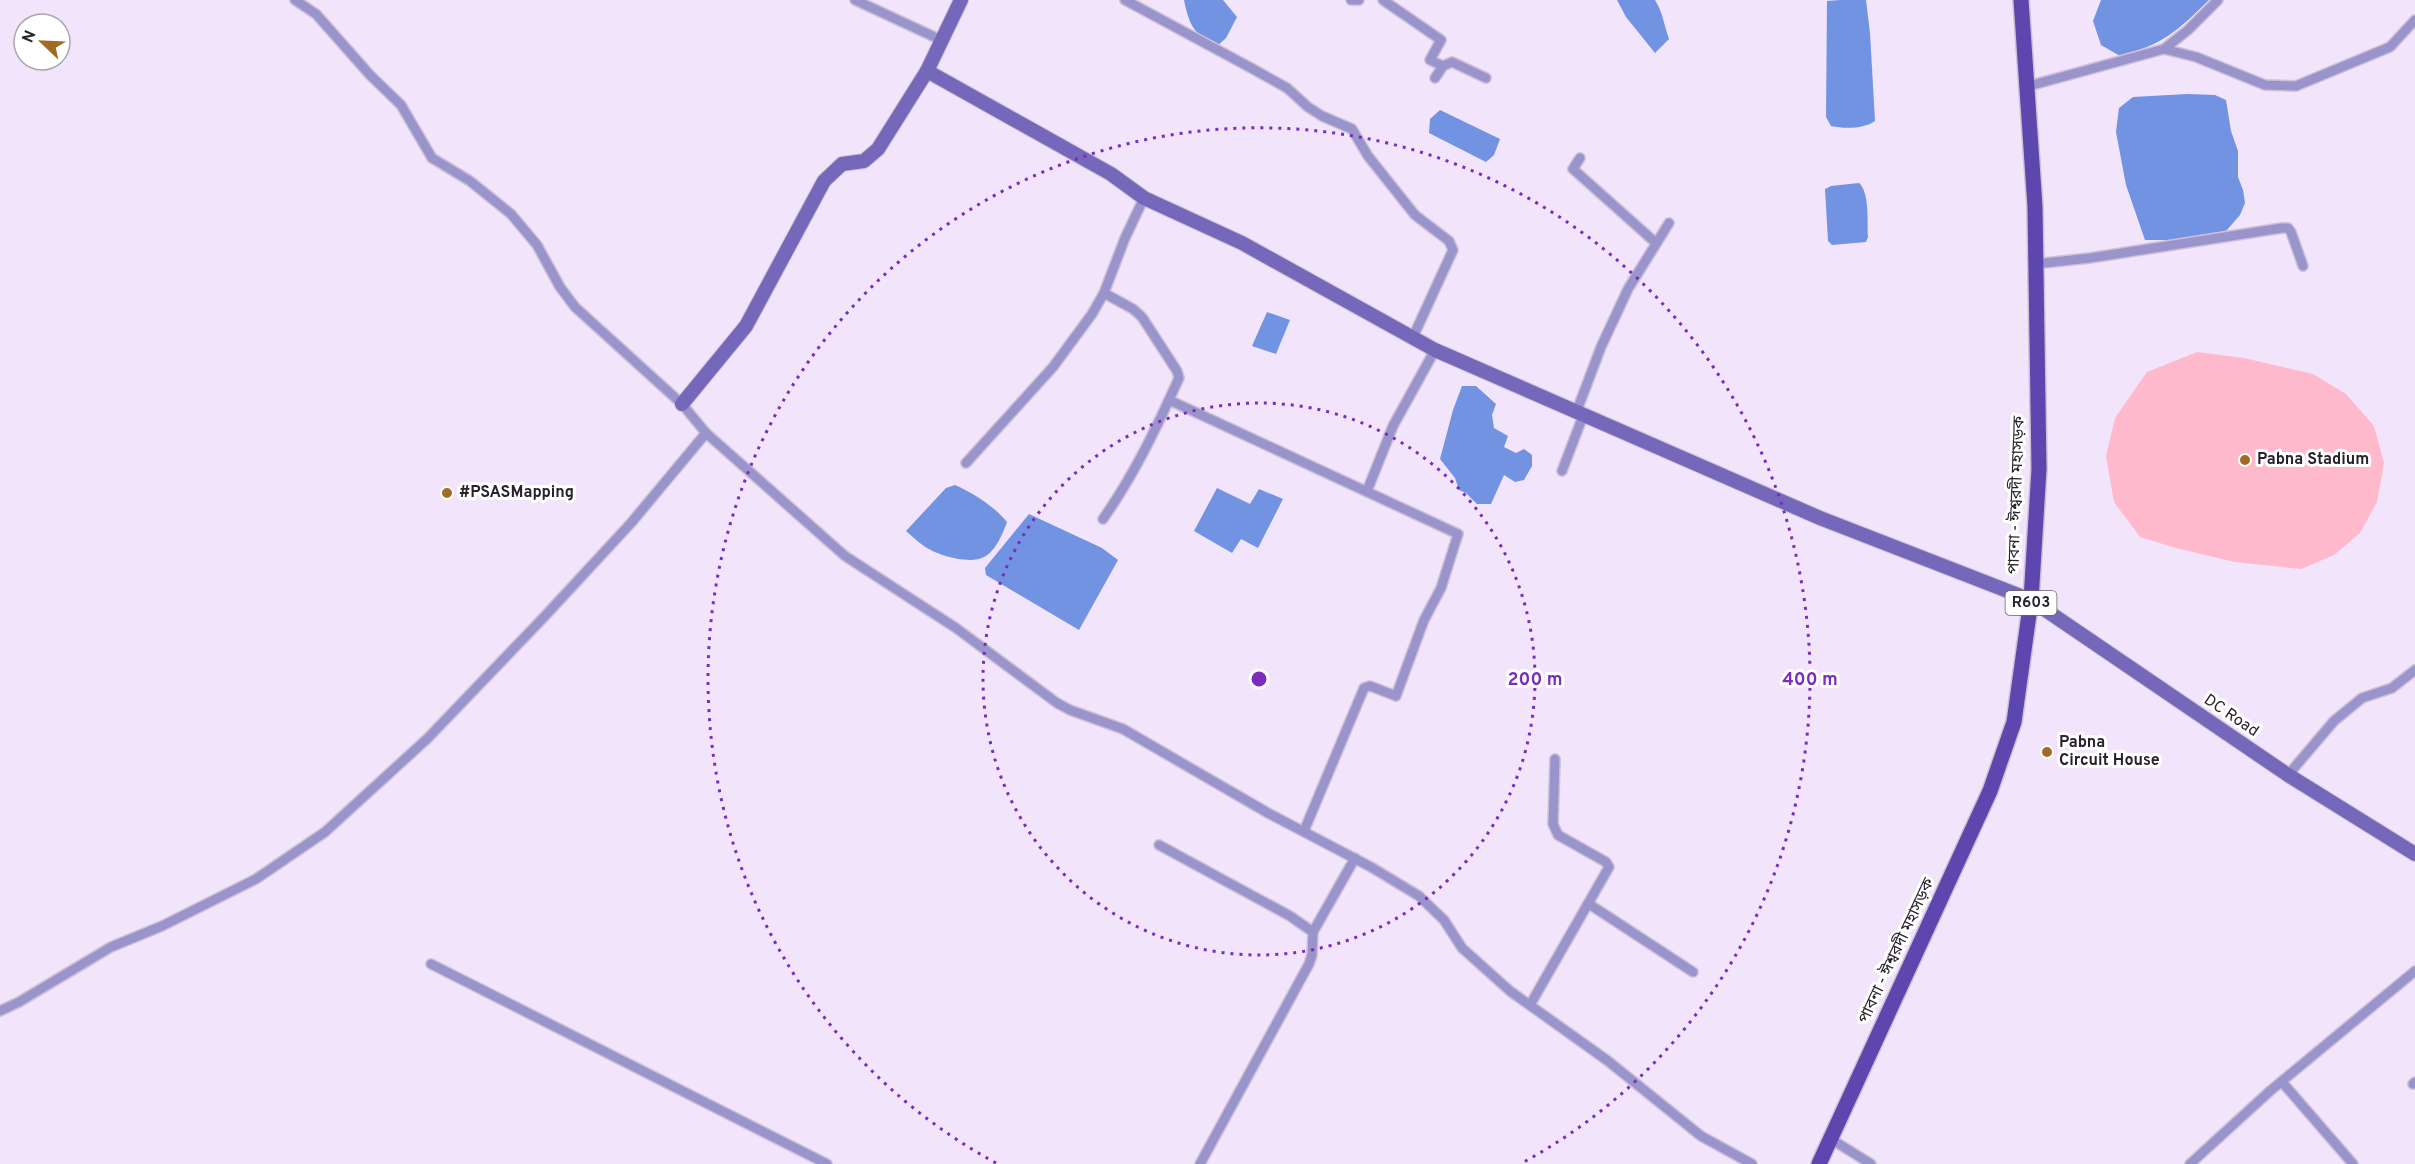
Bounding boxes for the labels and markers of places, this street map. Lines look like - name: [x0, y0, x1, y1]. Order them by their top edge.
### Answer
- place label: Pabna Stadium: [2257, 450, 2369, 470]
- marker: Pabna Stadium: [2238, 453, 2252, 467]
- place label: #PSASMapping: [459, 483, 574, 503]
- marker: #PSASMapping: [440, 486, 454, 500]
- centre of rings: [1249, 669, 1269, 689]
- place label: Pabna Circuit House: [2059, 733, 2160, 771]
- marker: Pabna Circuit House: [2040, 745, 2054, 759]

